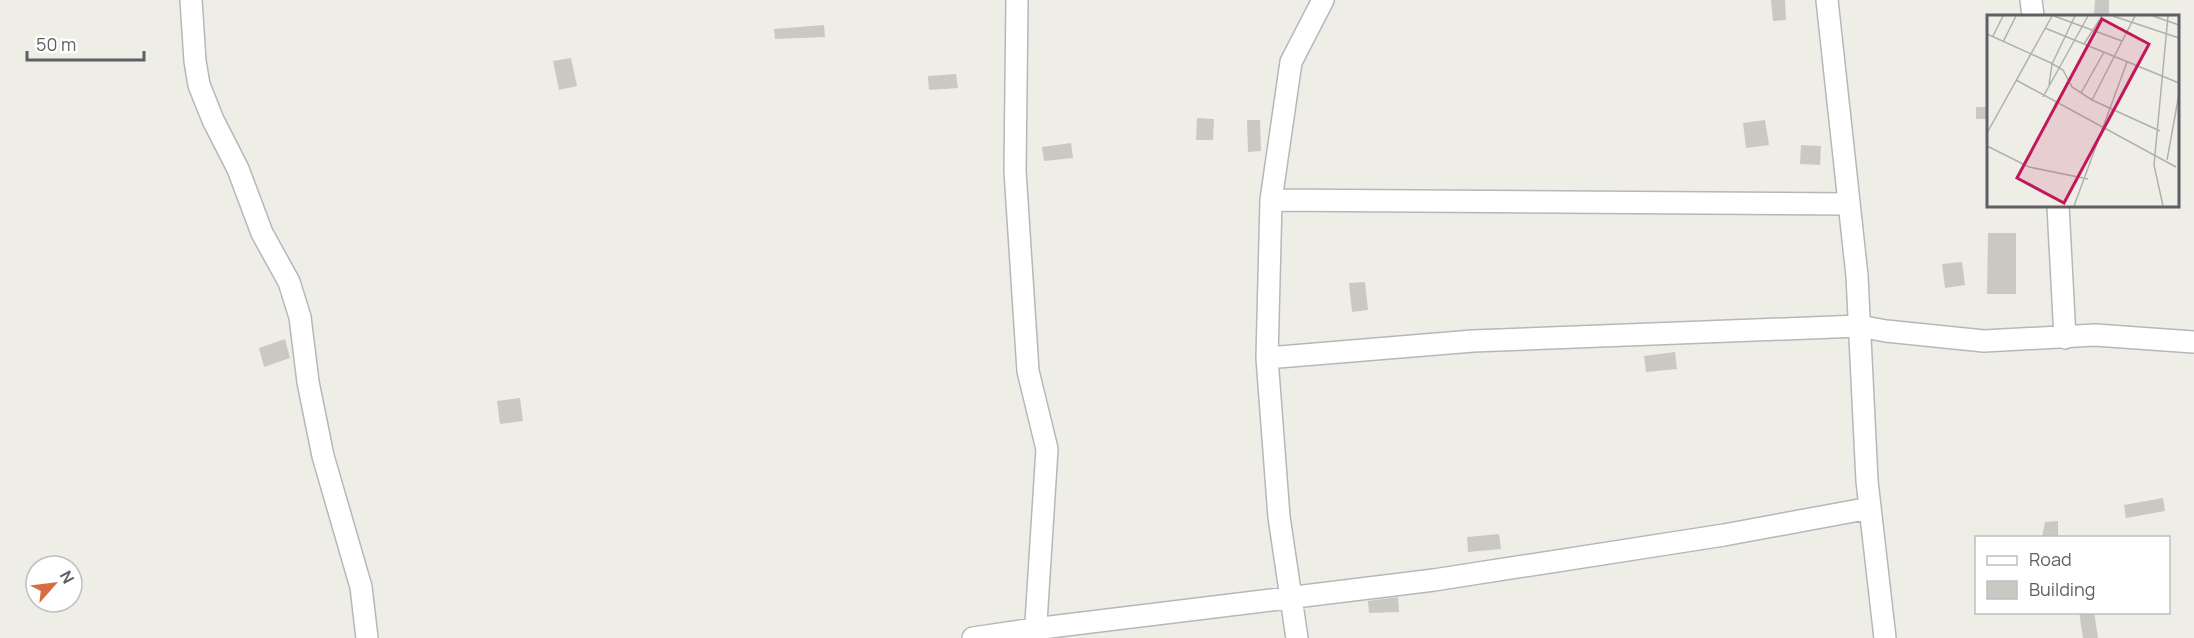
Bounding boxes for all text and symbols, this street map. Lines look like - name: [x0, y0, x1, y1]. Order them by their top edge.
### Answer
- inset map: [1987, 15, 2179, 207]
- scale bar: [27, 24, 144, 62]
- text: 50 m: [36, 32, 76, 56]
- legend: [1975, 536, 2170, 614]
- text: Road: [2029, 547, 2072, 571]
- north arrow: [24, 554, 84, 614]
- text: N: [55, 567, 80, 587]
- text: Building: [2029, 577, 2095, 601]

